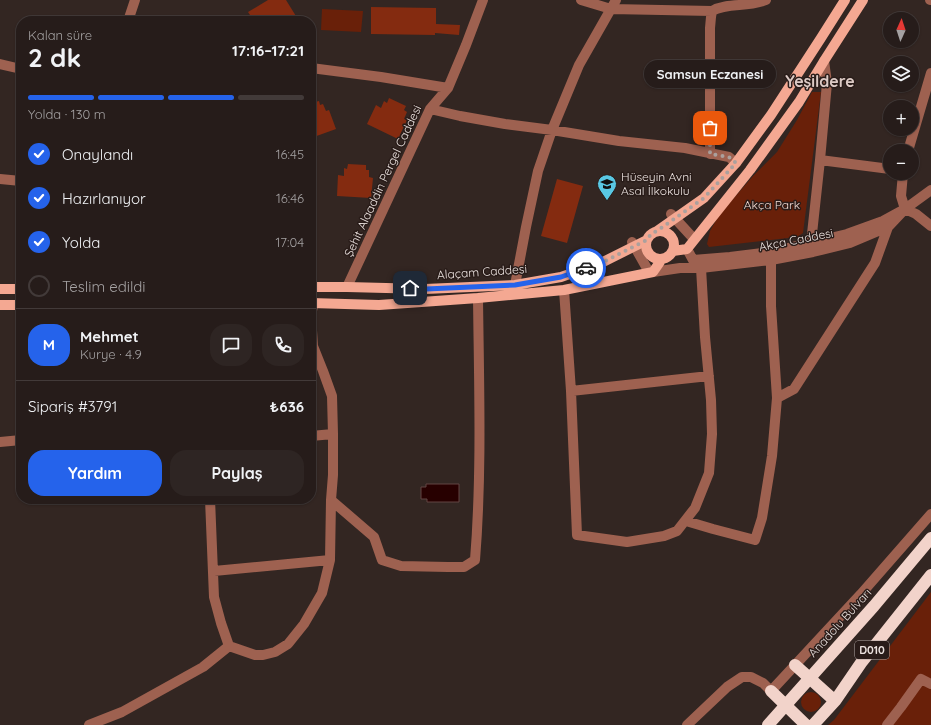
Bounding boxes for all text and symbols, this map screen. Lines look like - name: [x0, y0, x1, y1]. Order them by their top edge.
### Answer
- north arrow: [883, 12, 919, 48]
- map controls: [883, 12, 919, 180]
- text: Kalan süre: [28, 27, 92, 43]
- text: 2 dk: [28, 41, 81, 74]
- text: 17:16–17:21: [232, 41, 304, 60]
- button: layers: [883, 56, 919, 92]
- callout: Samsun Eczanesi: [644, 60, 776, 88]
- text: Samsun Eczanesi: [657, 66, 763, 82]
- district label: Yeşildere: [785, 71, 855, 91]
- button: +: [883, 100, 919, 136]
- street label: Şehit Alaaddin Pergel Caddesi: [341, 103, 424, 259]
- text: Yolda · 130 m: [28, 106, 106, 122]
- pin: [693, 111, 727, 145]
- icon: bag: [699, 117, 721, 139]
- icon: check: [28, 143, 50, 165]
- button: −: [883, 144, 919, 180]
- text: Onaylandı: [62, 145, 133, 164]
- text: 16:45: [276, 146, 304, 162]
- place label: Hüseyin Avni Asal İlkokulu: [621, 169, 692, 198]
- school or university icon: Hüseyin Avni Asal İlkokulu: [596, 173, 618, 201]
- icon: check: [28, 187, 50, 209]
- text: Hazırlanıyor: [62, 189, 146, 208]
- text: 16:46: [276, 190, 304, 206]
- park label: Akça Park: [744, 197, 800, 212]
- street label: Akça Caddesi: [757, 225, 834, 254]
- icon: check: [28, 231, 50, 253]
- text: Yolda: [62, 233, 100, 252]
- text: 17:04: [276, 234, 304, 250]
- courier: [566, 248, 606, 288]
- icon: car: [575, 257, 597, 279]
- street label: Alaçam Caddesi: [436, 261, 527, 282]
- pin: [393, 271, 427, 305]
- text: Teslim edildi: [62, 277, 146, 296]
- icon: home: [399, 277, 421, 299]
- button: chat: [210, 324, 252, 366]
- button: phone: [262, 324, 304, 366]
- text: Mehmet: [80, 327, 139, 346]
- text: M: [43, 335, 55, 354]
- text: Kurye · 4.9: [80, 346, 142, 362]
- text: Sipariş #3791: [28, 397, 117, 416]
- text: ₺636: [270, 397, 304, 416]
- button: Yardım: [28, 450, 162, 496]
- button: Paylaş: [170, 450, 304, 496]
- street label: Anadolu Bulvarı: [805, 585, 874, 660]
- road number: D010: [855, 641, 889, 659]

